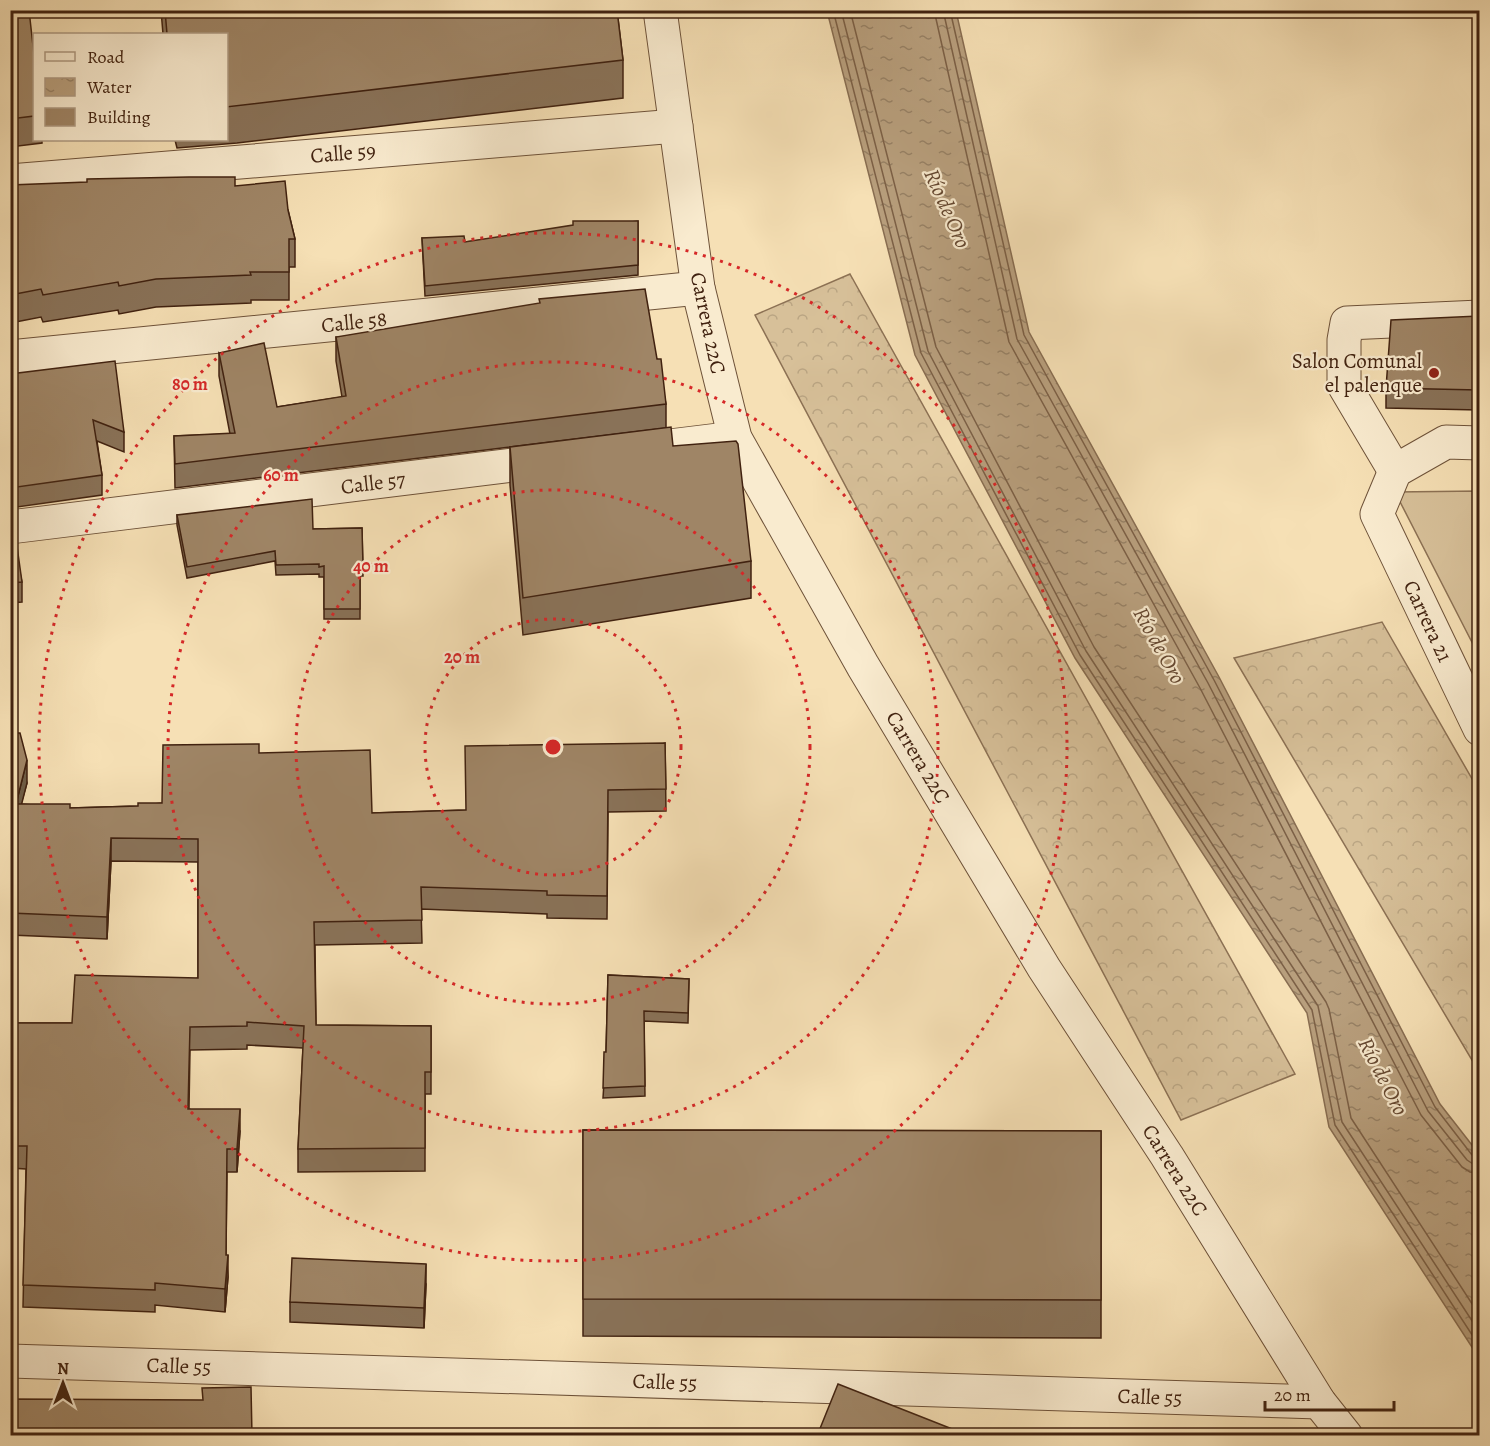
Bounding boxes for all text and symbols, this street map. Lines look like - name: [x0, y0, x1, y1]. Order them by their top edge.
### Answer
- legend: [33, 33, 228, 141]
- text: Road: [87, 45, 125, 69]
- text: Water: [86, 75, 132, 99]
- text: Building: [87, 105, 151, 129]
- street label: Calle 59: [309, 136, 377, 170]
- water label: Río de Oro: [916, 164, 978, 253]
- street label: Carrera 22C: [684, 270, 732, 376]
- street label: Calle 58: [320, 305, 388, 339]
- place label: Salon Comunal el palenque: [1292, 347, 1422, 399]
- marker: Salon Comunal el palenque: [1427, 366, 1441, 380]
- text: 80 m: [172, 372, 208, 396]
- text: 60 m: [263, 463, 299, 487]
- street label: Calle 57: [339, 465, 407, 501]
- text: 40 m: [353, 554, 389, 578]
- street label: Carrera 21: [1397, 576, 1459, 666]
- water label: Río de Oro: [1126, 602, 1193, 689]
- text: 20 m: [444, 645, 480, 669]
- street label: Carrera 22C: [879, 706, 957, 808]
- centre of rings: [543, 737, 563, 757]
- water label: Río de Oro: [1351, 1032, 1416, 1121]
- street label: Carrera 22C: [1136, 1119, 1214, 1221]
- street label: Calle 55: [146, 1351, 212, 1381]
- north arrow: [33, 1353, 93, 1413]
- text: N: [57, 1358, 69, 1380]
- street label: Calle 55: [632, 1367, 698, 1397]
- scale bar: [1265, 1374, 1394, 1412]
- street label: Calle 55: [1117, 1382, 1183, 1412]
- text: 20 m: [1274, 1383, 1311, 1407]

